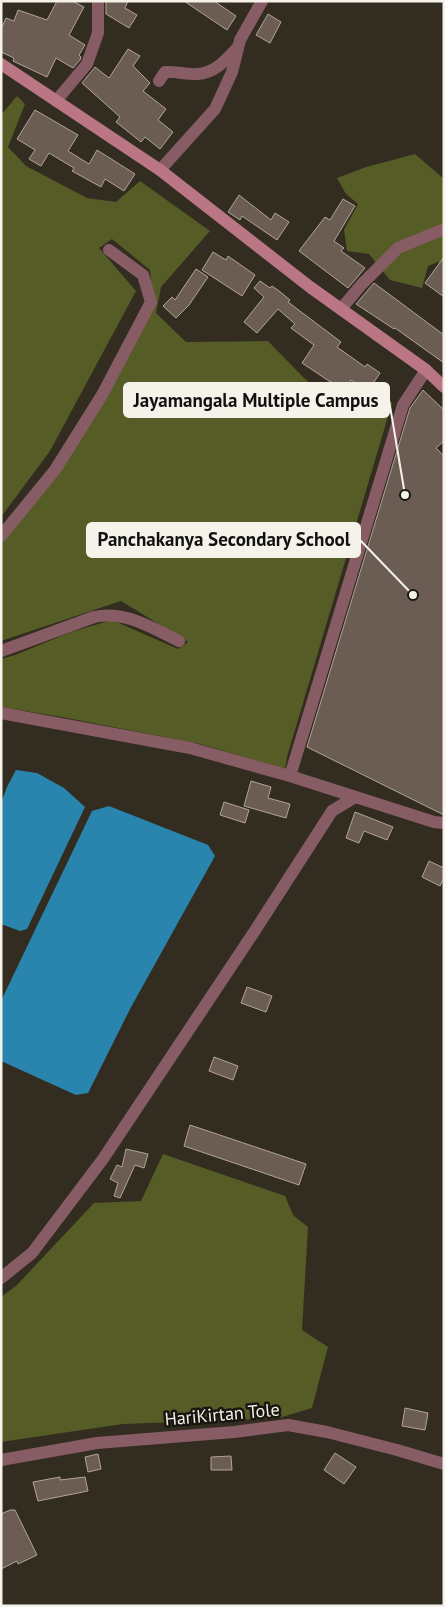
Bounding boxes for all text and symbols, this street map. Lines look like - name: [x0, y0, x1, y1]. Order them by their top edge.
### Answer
- callout: Jayamangala Multiple Campus: [124, 383, 389, 417]
- text: Jayamangala Multiple Campus: [132, 388, 379, 412]
- callout: Panchakanya Secondary School: [87, 523, 360, 557]
- text: Panchakanya Secondary School: [98, 527, 351, 551]
- street label: HariKirtan Tole: [164, 1398, 280, 1430]

